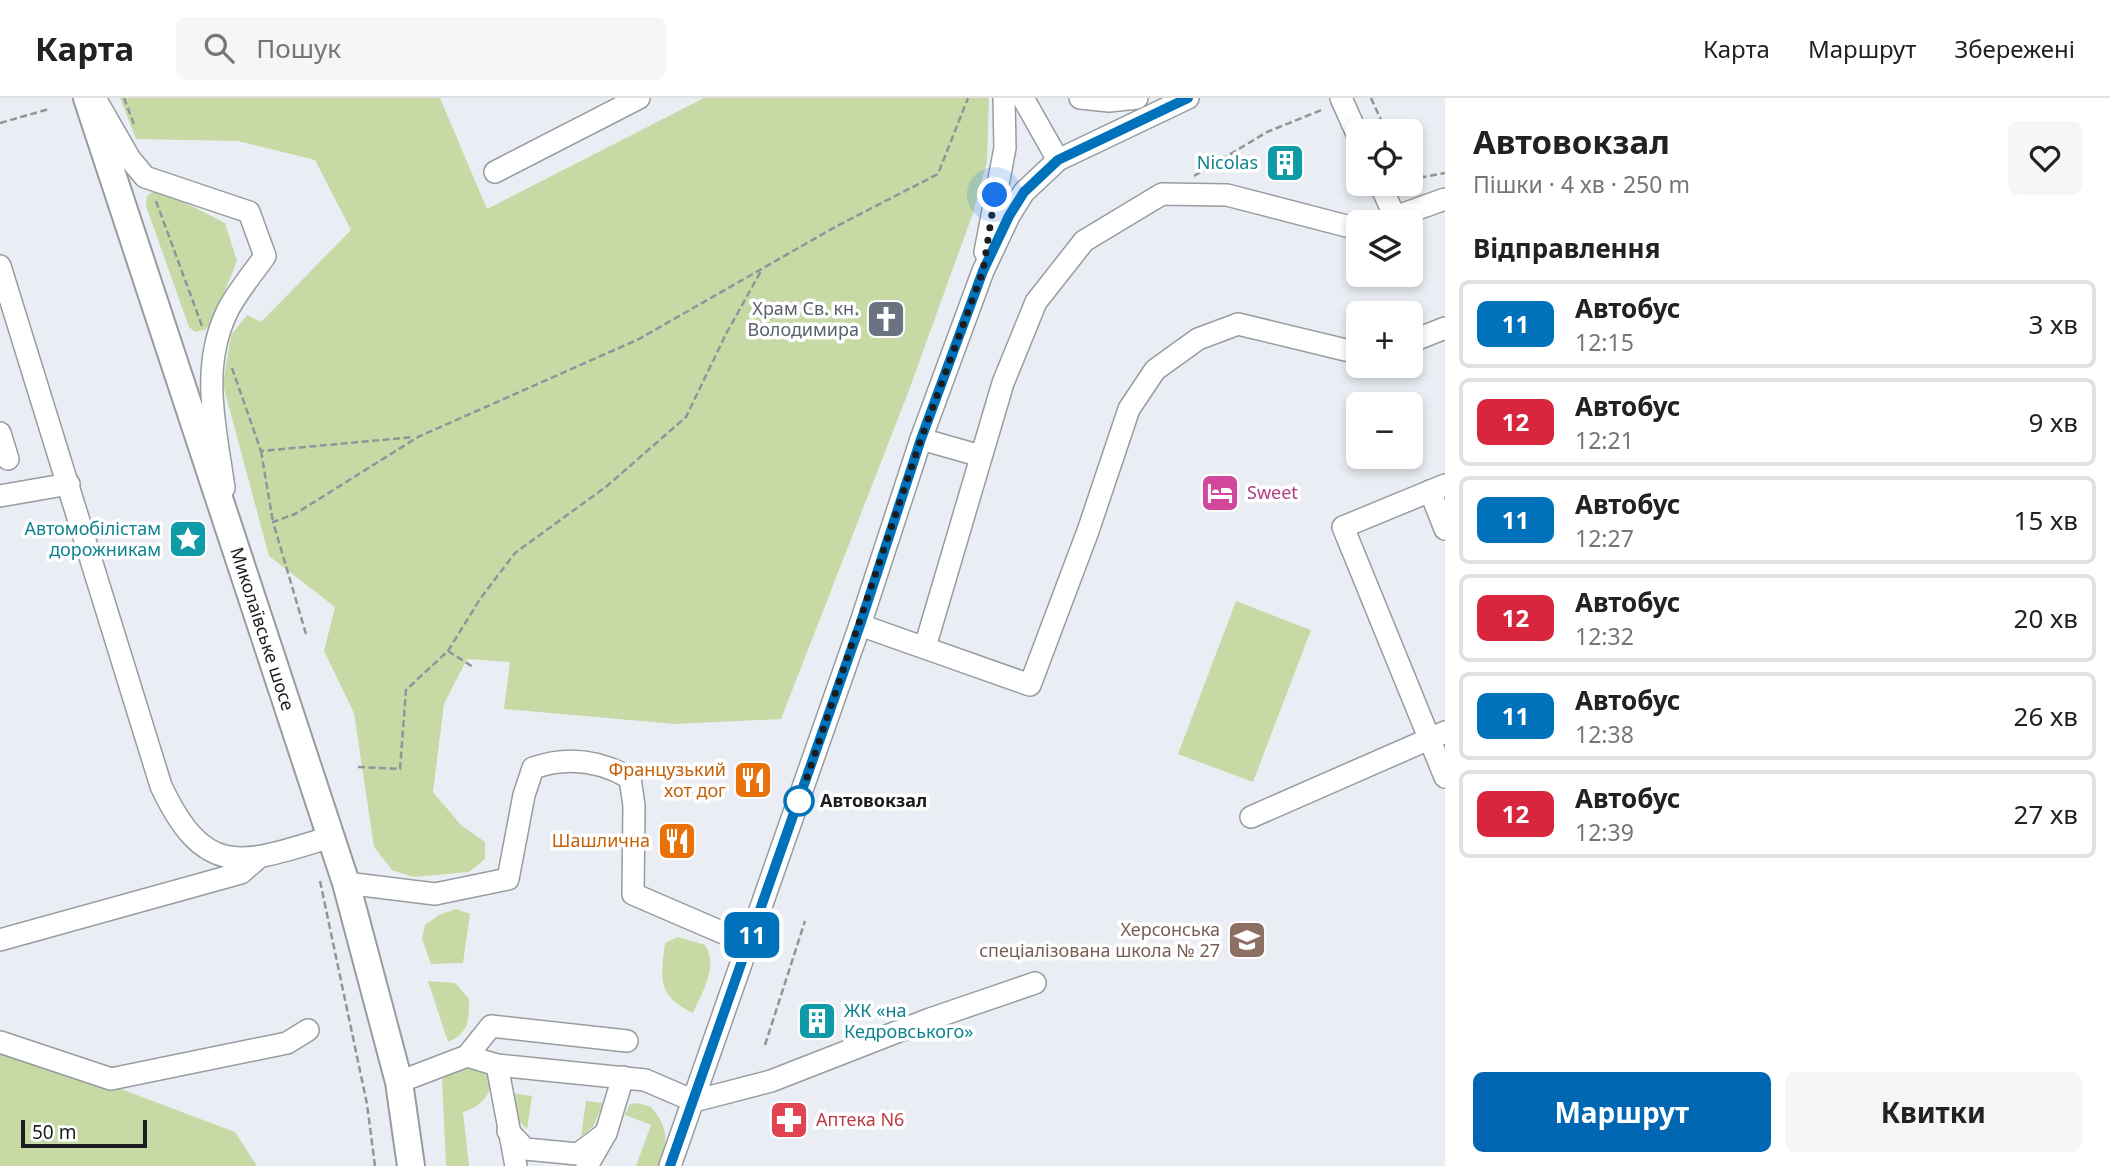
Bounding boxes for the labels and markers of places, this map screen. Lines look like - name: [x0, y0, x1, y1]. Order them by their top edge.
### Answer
- building icon: Nicolas: [1264, 142, 1306, 184]
- place label: Nicolas: [1197, 150, 1258, 174]
- place label: Храм Св. кн. Володимира: [747, 296, 859, 341]
- church icon: Храм Св. кн. Володимира: [865, 298, 907, 340]
- hotel icon: Sweet: [1199, 472, 1241, 514]
- place label: Sweet: [1247, 480, 1298, 504]
- place label: Автомобілістам дорожникам: [24, 516, 161, 561]
- place icon: Автомобілістам дорожникам: [167, 518, 209, 560]
- place label: Французький хот дог: [609, 757, 726, 802]
- restaurant icon: Французький хот дог: [732, 759, 774, 801]
- marker: Автовокзал: [784, 786, 814, 816]
- place label: Автовокзал: [820, 788, 927, 812]
- restaurant icon: Шашлична: [656, 820, 698, 862]
- place label: Шашлична: [552, 828, 650, 852]
- place label: Херсонська спеціалізована школа № 27: [979, 917, 1220, 962]
- school or university icon: Херсонська спеціалізована школа № 27: [1226, 919, 1268, 961]
- place label: ЖК «на Кедровського»: [844, 998, 973, 1043]
- building icon: ЖК «на Кедровського»: [796, 1000, 838, 1042]
- pharmacy icon: Аптека N6: [768, 1099, 810, 1141]
- place label: Аптека N6: [816, 1107, 904, 1131]

